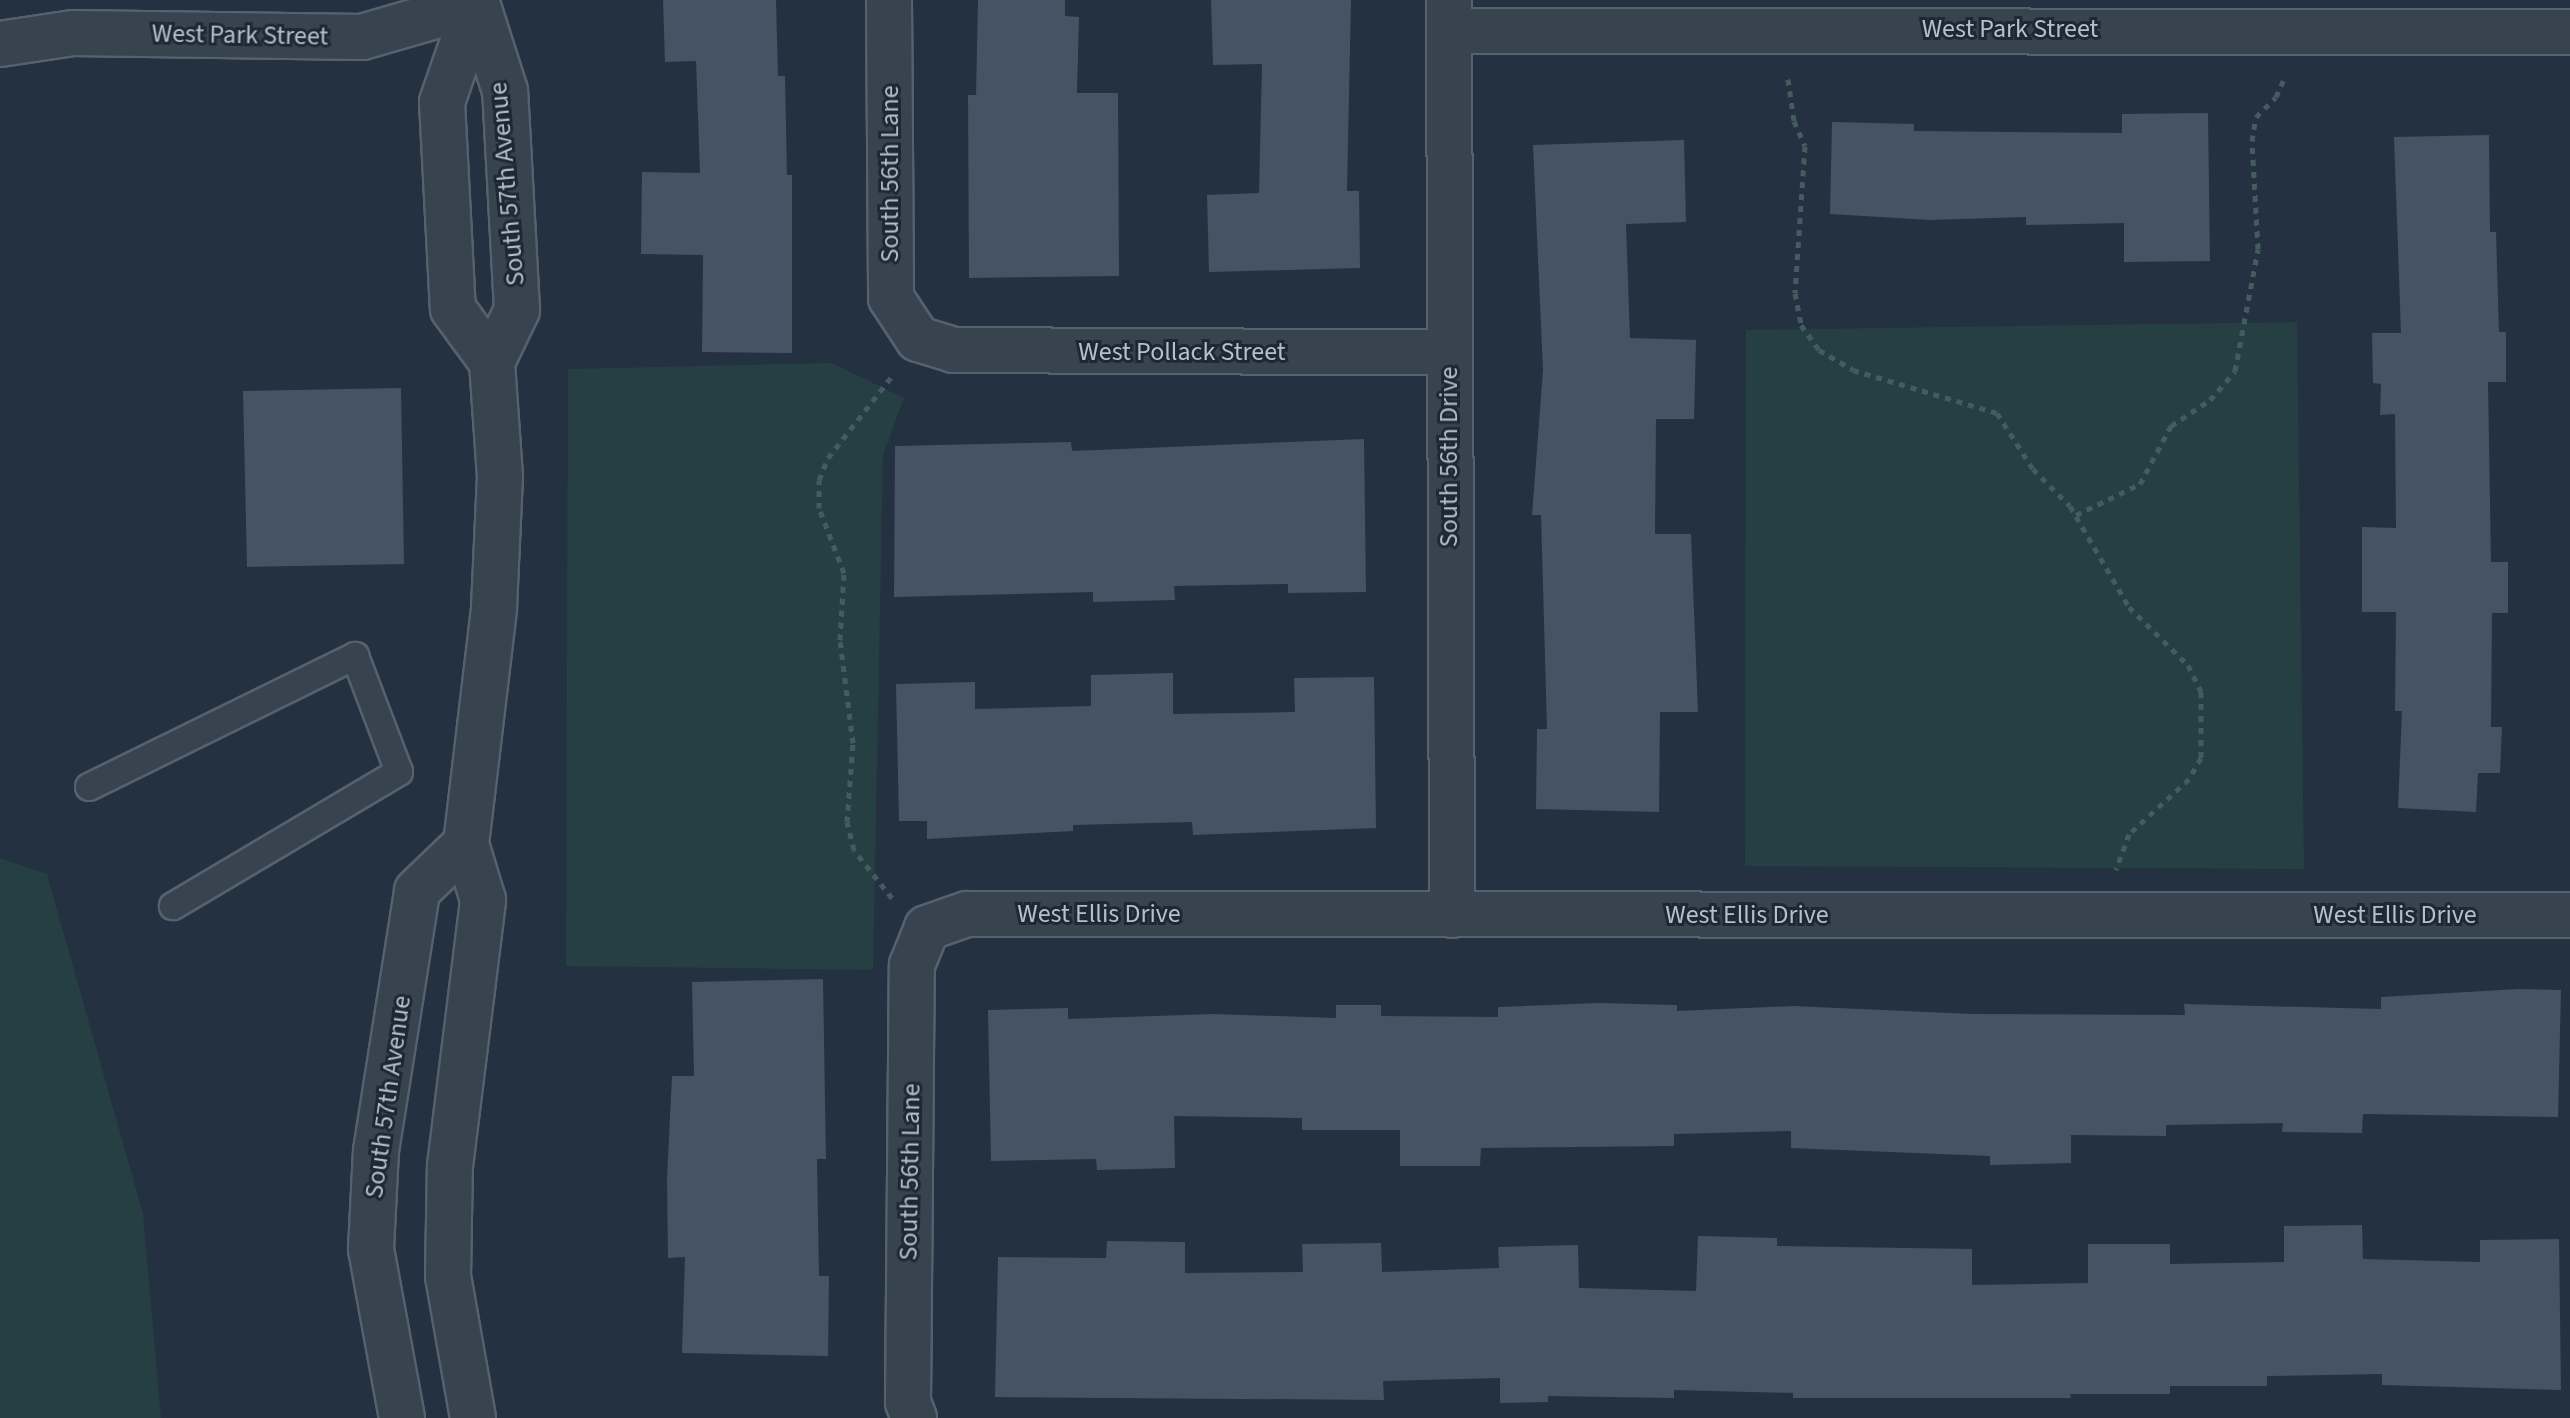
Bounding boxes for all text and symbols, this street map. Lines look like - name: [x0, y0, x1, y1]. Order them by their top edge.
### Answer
- street label: West Park Street: [1922, 13, 2098, 45]
- street label: West Park Street: [151, 18, 329, 52]
- street label: South 57th Avenue: [483, 81, 531, 287]
- street label: South 56th Lane: [874, 85, 906, 263]
- street label: West Pollack Street: [1078, 336, 1286, 368]
- street label: South 56th Drive: [1433, 367, 1465, 547]
- street label: West Ellis Drive: [1017, 898, 1181, 930]
- street label: West Ellis Drive: [1665, 899, 1829, 931]
- street label: West Ellis Drive: [2313, 899, 2477, 931]
- street label: South 57th Avenue: [358, 994, 418, 1200]
- street label: South 56th Lane: [893, 1083, 927, 1261]

